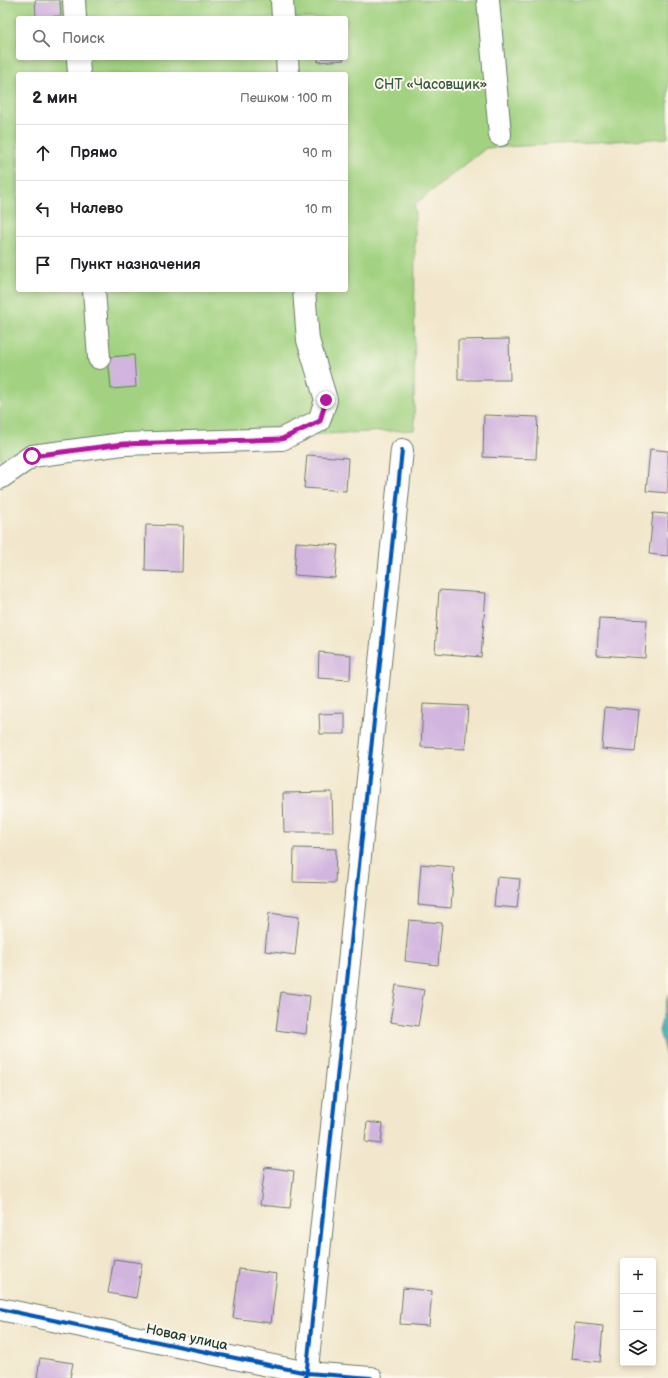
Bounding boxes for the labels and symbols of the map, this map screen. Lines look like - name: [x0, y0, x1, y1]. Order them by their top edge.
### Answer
- park label: СНТ «Часовщик»: [375, 76, 488, 93]
- route end: [317, 391, 335, 409]
- route start: [23, 447, 41, 465]
- street label: Новая улица: [144, 1320, 230, 1354]

